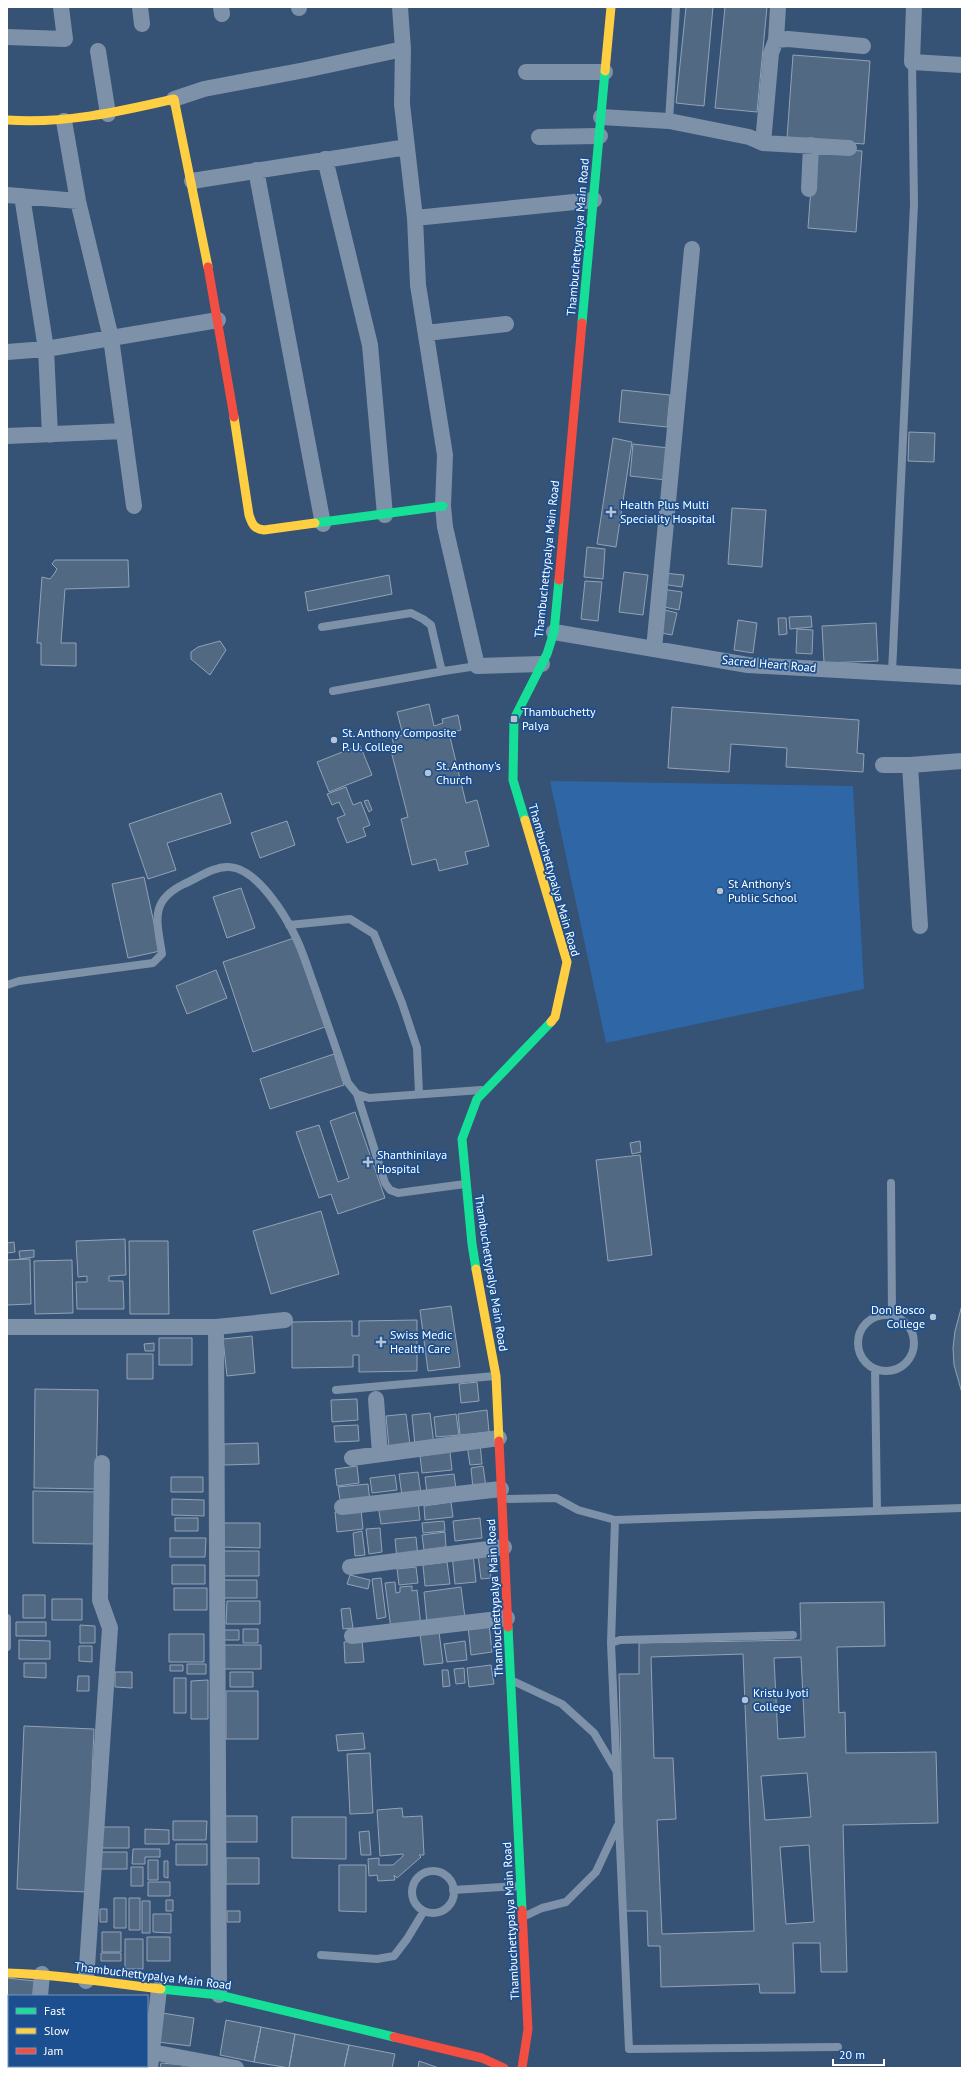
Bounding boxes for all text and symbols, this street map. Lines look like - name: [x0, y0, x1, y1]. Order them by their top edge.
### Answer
- street label: Thambuchettypalya Main Road: [563, 158, 592, 316]
- street label: Thambuchettypalya Main Road: [531, 479, 562, 638]
- place label: Health Plus Multi Speciality Hospital: [620, 497, 716, 526]
- marker: Health Plus Multi Speciality Hospital: [605, 506, 617, 518]
- street label: Sacred Heart Road: [721, 652, 817, 675]
- place label: Thambuchetty Palya: [522, 704, 596, 733]
- marker: Thambuchetty Palya: [509, 714, 519, 724]
- place label: St. Anthony Composite P. U. College: [342, 725, 457, 754]
- marker: St. Anthony Composite P. U. College: [329, 735, 339, 745]
- place label: St. Anthony's Church: [436, 758, 501, 787]
- marker: St. Anthony's Church: [423, 768, 433, 778]
- street label: Thambuchettypalya Main Road: [525, 802, 583, 958]
- place label: St Anthony's Public School: [728, 876, 797, 905]
- marker: St Anthony's Public School: [715, 886, 725, 896]
- place label: Shanthinilaya Hospital: [377, 1147, 447, 1176]
- marker: Shanthinilaya Hospital: [362, 1156, 374, 1168]
- street label: Thambuchettypalya Main Road: [472, 1194, 511, 1352]
- place label: Don Bosco College: [871, 1302, 925, 1331]
- marker: Don Bosco College: [928, 1312, 938, 1322]
- place label: Swiss Medic Health Care: [390, 1327, 453, 1356]
- marker: Swiss Medic Health Care: [375, 1336, 387, 1348]
- street label: Thambuchettypalya Main Road: [483, 1519, 506, 1677]
- place label: Kristu Jyoti College: [753, 1685, 809, 1714]
- marker: Kristu Jyoti College: [740, 1695, 750, 1705]
- street label: Thambuchettypalya Main Road: [499, 1842, 522, 2000]
- street label: Thambuchettypalya Main Road: [74, 1958, 232, 1993]
- legend: [8, 1995, 148, 2067]
- text: Fast: [44, 2003, 65, 2018]
- text: Slow: [44, 2023, 69, 2038]
- scale bar: [833, 2041, 884, 2067]
- text: Jam: [43, 2043, 63, 2058]
- text: 20 m: [839, 2047, 865, 2062]

